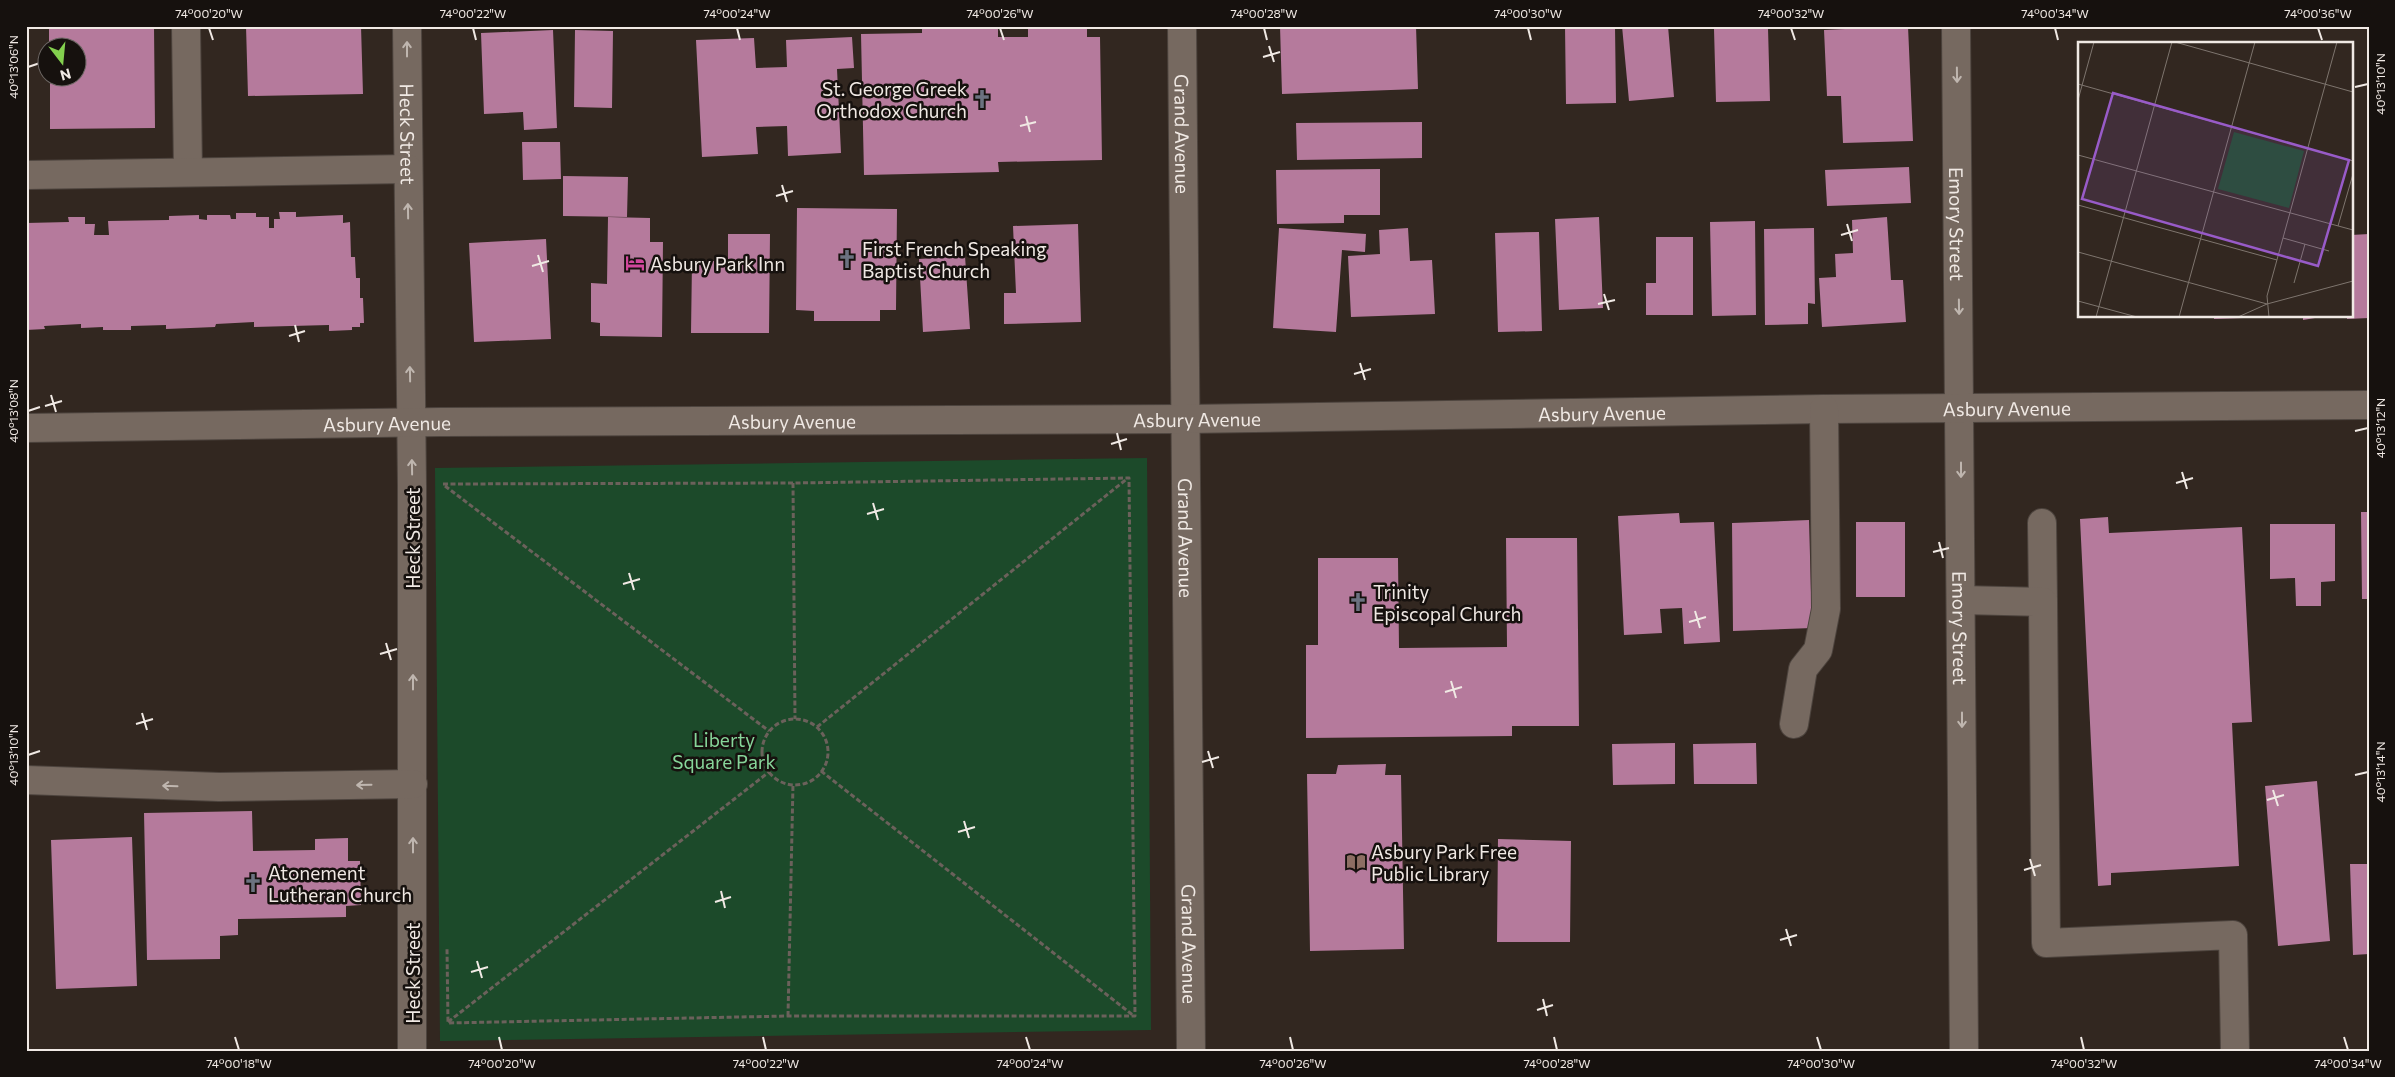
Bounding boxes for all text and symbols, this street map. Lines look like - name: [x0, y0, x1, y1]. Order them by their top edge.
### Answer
- text: 74°00'20"W: [175, 6, 243, 20]
- text: 74°00'22"W: [440, 6, 506, 20]
- text: 74°00'24"W: [704, 6, 770, 20]
- text: 74°00'26"W: [966, 6, 1034, 20]
- text: 74°00'28"W: [1230, 6, 1298, 20]
- text: 74°00'30"W: [1494, 6, 1562, 20]
- text: 74°00'32"W: [1758, 6, 1824, 20]
- text: 74°00'34"W: [2021, 6, 2089, 20]
- text: 74°00'36"W: [2284, 6, 2352, 20]
- text: 40°13'06"N: [6, 35, 20, 99]
- north arrow: [38, 38, 88, 88]
- one-way arrow: [402, 41, 412, 57]
- inset map: [2078, 42, 2352, 318]
- text: 40°13'10"N: [2373, 53, 2387, 115]
- text: N: [58, 65, 73, 85]
- one-way arrow: [1952, 66, 1962, 83]
- street label: Grand Avenue: [1171, 74, 1195, 194]
- place label: St. George Greek Orthodox Church: [816, 77, 967, 122]
- street label: Heck Street: [396, 83, 420, 185]
- church icon: St. George Greek Orthodox Church: [971, 88, 993, 110]
- street label: Emory Street: [1946, 167, 1969, 281]
- one-way arrow: [404, 203, 413, 219]
- place label: First French Speaking Baptist Church: [862, 237, 1047, 282]
- church icon: First French Speaking Baptist Church: [836, 248, 858, 270]
- hotel icon: Asbury Park Inn: [624, 252, 646, 274]
- place label: Asbury Park Inn: [650, 252, 785, 275]
- one-way arrow: [1954, 299, 1964, 315]
- one-way arrow: [405, 366, 415, 382]
- text: 40°13'08"N: [6, 379, 20, 443]
- street label: Asbury Avenue: [1943, 396, 2071, 420]
- text: 40°13'12"N: [2373, 398, 2387, 458]
- street label: Asbury Avenue: [1538, 400, 1666, 425]
- street label: Asbury Avenue: [1133, 406, 1261, 431]
- street label: Asbury Avenue: [728, 409, 856, 432]
- street label: Asbury Avenue: [323, 410, 451, 435]
- one-way arrow: [407, 459, 416, 475]
- one-way arrow: [1956, 462, 1966, 478]
- street label: Grand Avenue: [1174, 478, 1199, 598]
- street label: Heck Street: [401, 487, 424, 589]
- street label: Emory Street: [1949, 571, 1973, 685]
- place label: Trinity Episcopal Church: [1373, 580, 1522, 625]
- church icon: Trinity Episcopal Church: [1347, 591, 1369, 613]
- one-way arrow: [408, 674, 418, 690]
- one-way arrow: [1957, 712, 1967, 728]
- text: 40°13'10"N: [6, 724, 20, 786]
- park label: Liberty Square Park: [672, 728, 776, 773]
- text: 40°13'14"N: [2373, 742, 2387, 802]
- one-way arrow: [356, 780, 372, 790]
- one-way arrow: [163, 781, 179, 790]
- one-way arrow: [408, 837, 418, 853]
- place label: Asbury Park Free Public Library: [1371, 840, 1517, 885]
- library icon: Asbury Park Free Public Library: [1345, 851, 1367, 873]
- place label: Atonement Lutheran Church: [268, 861, 412, 906]
- church icon: Atonement Lutheran Church: [242, 872, 264, 894]
- street label: Grand Avenue: [1178, 884, 1202, 1004]
- street label: Heck Street: [401, 922, 424, 1024]
- text: 74°00'18"W: [206, 1056, 272, 1070]
- text: 74°00'20"W: [468, 1056, 536, 1070]
- text: 74°00'22"W: [733, 1056, 799, 1070]
- text: 74°00'24"W: [997, 1056, 1063, 1070]
- text: 74°00'26"W: [1259, 1056, 1327, 1070]
- text: 74°00'28"W: [1523, 1056, 1591, 1070]
- text: 74°00'30"W: [1787, 1056, 1855, 1070]
- text: 74°00'32"W: [2051, 1056, 2117, 1070]
- text: 74°00'34"W: [2314, 1056, 2382, 1070]

